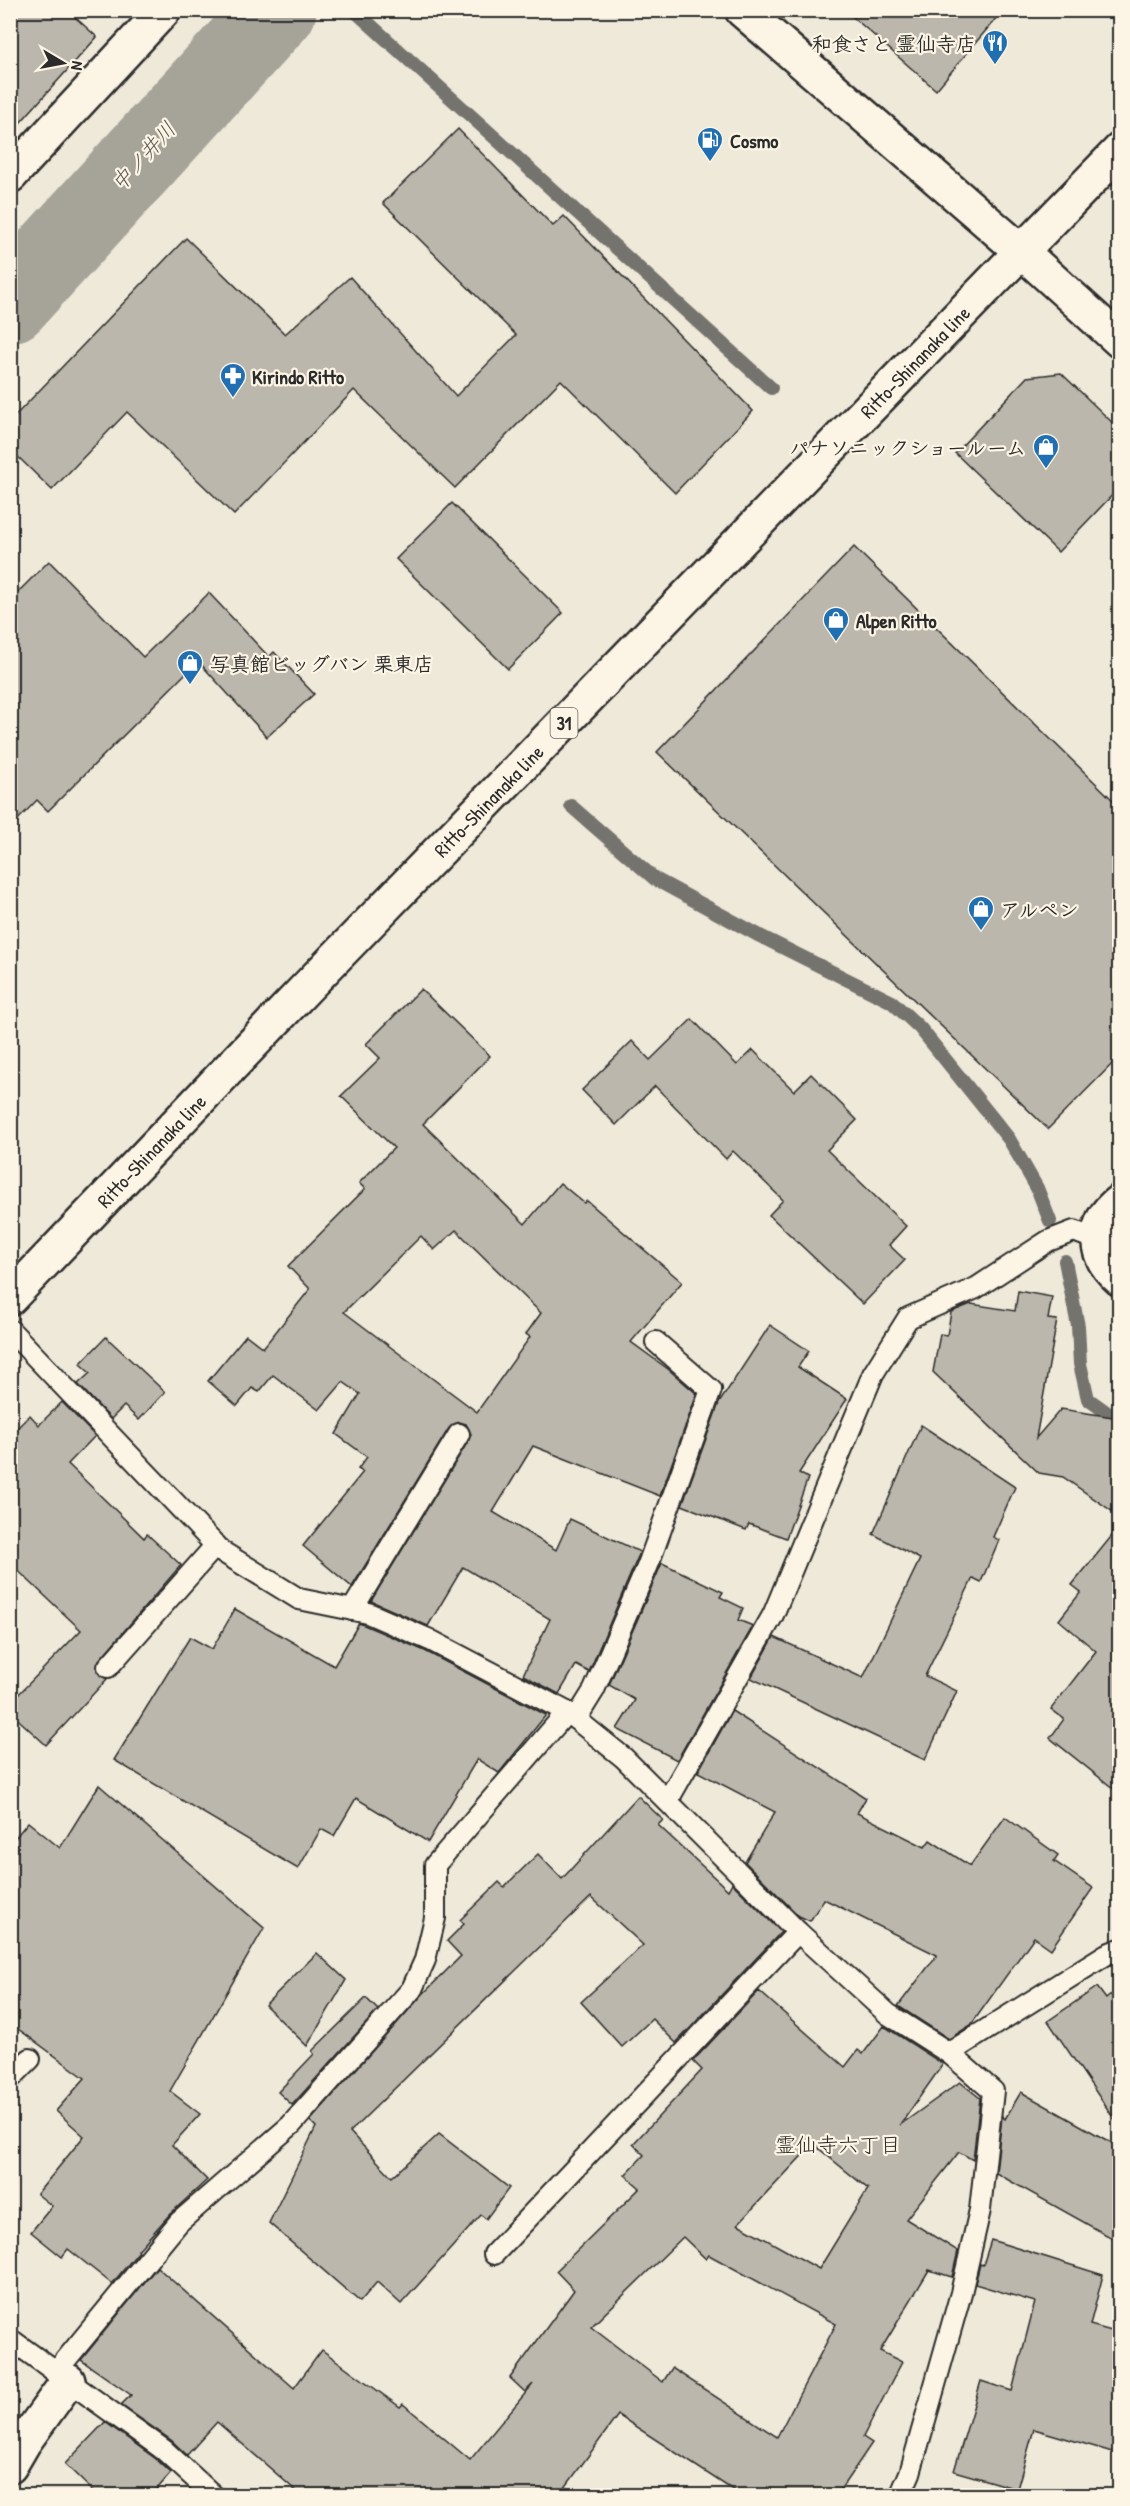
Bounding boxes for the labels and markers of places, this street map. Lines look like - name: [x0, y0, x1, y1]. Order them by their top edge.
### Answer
- restaurant icon: 和食さと 霊仙寺店: [980, 28, 1010, 66]
- place label: 和食さと 霊仙寺店: [811, 30, 976, 57]
- fuel station icon: Cosmo: [695, 125, 725, 163]
- place label: Cosmo: [730, 127, 778, 154]
- pharmacy icon: Kirindo Ritto: [218, 361, 248, 399]
- place label: Kirindo Ritto: [252, 363, 344, 390]
- shop icon: パナソニックショールーム: [1031, 432, 1061, 470]
- place label: パナソニックショールーム: [789, 434, 1026, 461]
- shop icon: Alpen Ritto: [821, 605, 851, 643]
- place label: Alpen Ritto: [856, 607, 937, 635]
- shop icon: 写真館ビッグバン 栗東店: [175, 648, 205, 686]
- place label: 写真館ビッグバン 栗東店: [210, 650, 433, 677]
- shop icon: アルペン: [966, 894, 996, 932]
- place label: アルペン: [1000, 896, 1079, 923]

